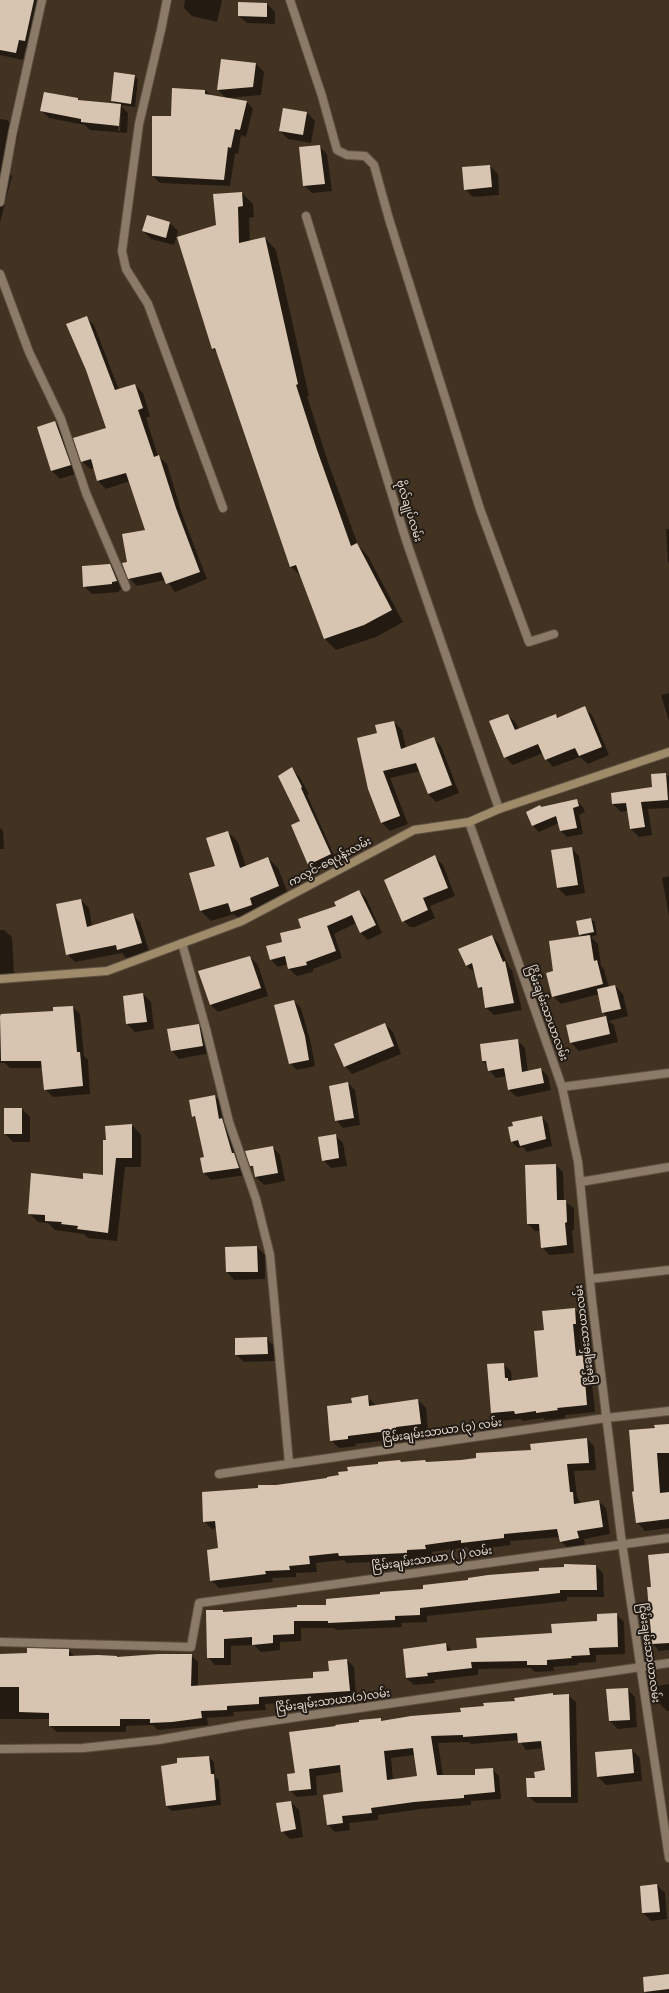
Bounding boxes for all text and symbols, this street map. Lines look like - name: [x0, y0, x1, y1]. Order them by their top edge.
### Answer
- street label: ဗိုလ်ချုပ်လမ်း: [393, 478, 425, 544]
- street label: ကလွင်-ရေပုန်းလမ်း: [286, 835, 374, 889]
- street label: ငြိမ်းချမ်းသာယာလမ်း: [524, 963, 570, 1063]
- street label: ငြိမ်းချမ်းသာယာလမ်း: [572, 1284, 598, 1386]
- street label: ငြိမ်းချမ်းသာယာ (၃) လမ်း: [381, 1416, 503, 1446]
- street label: ငြိမ်းချမ်းသာယာ (၂) လမ်း: [371, 1544, 493, 1574]
- street label: ငြိမ်းချမ်းသာယာလမ်း: [635, 1602, 663, 1704]
- street label: ငြိမ်းချမ်းသာယာ(၁)လမ်း: [275, 1686, 391, 1716]

